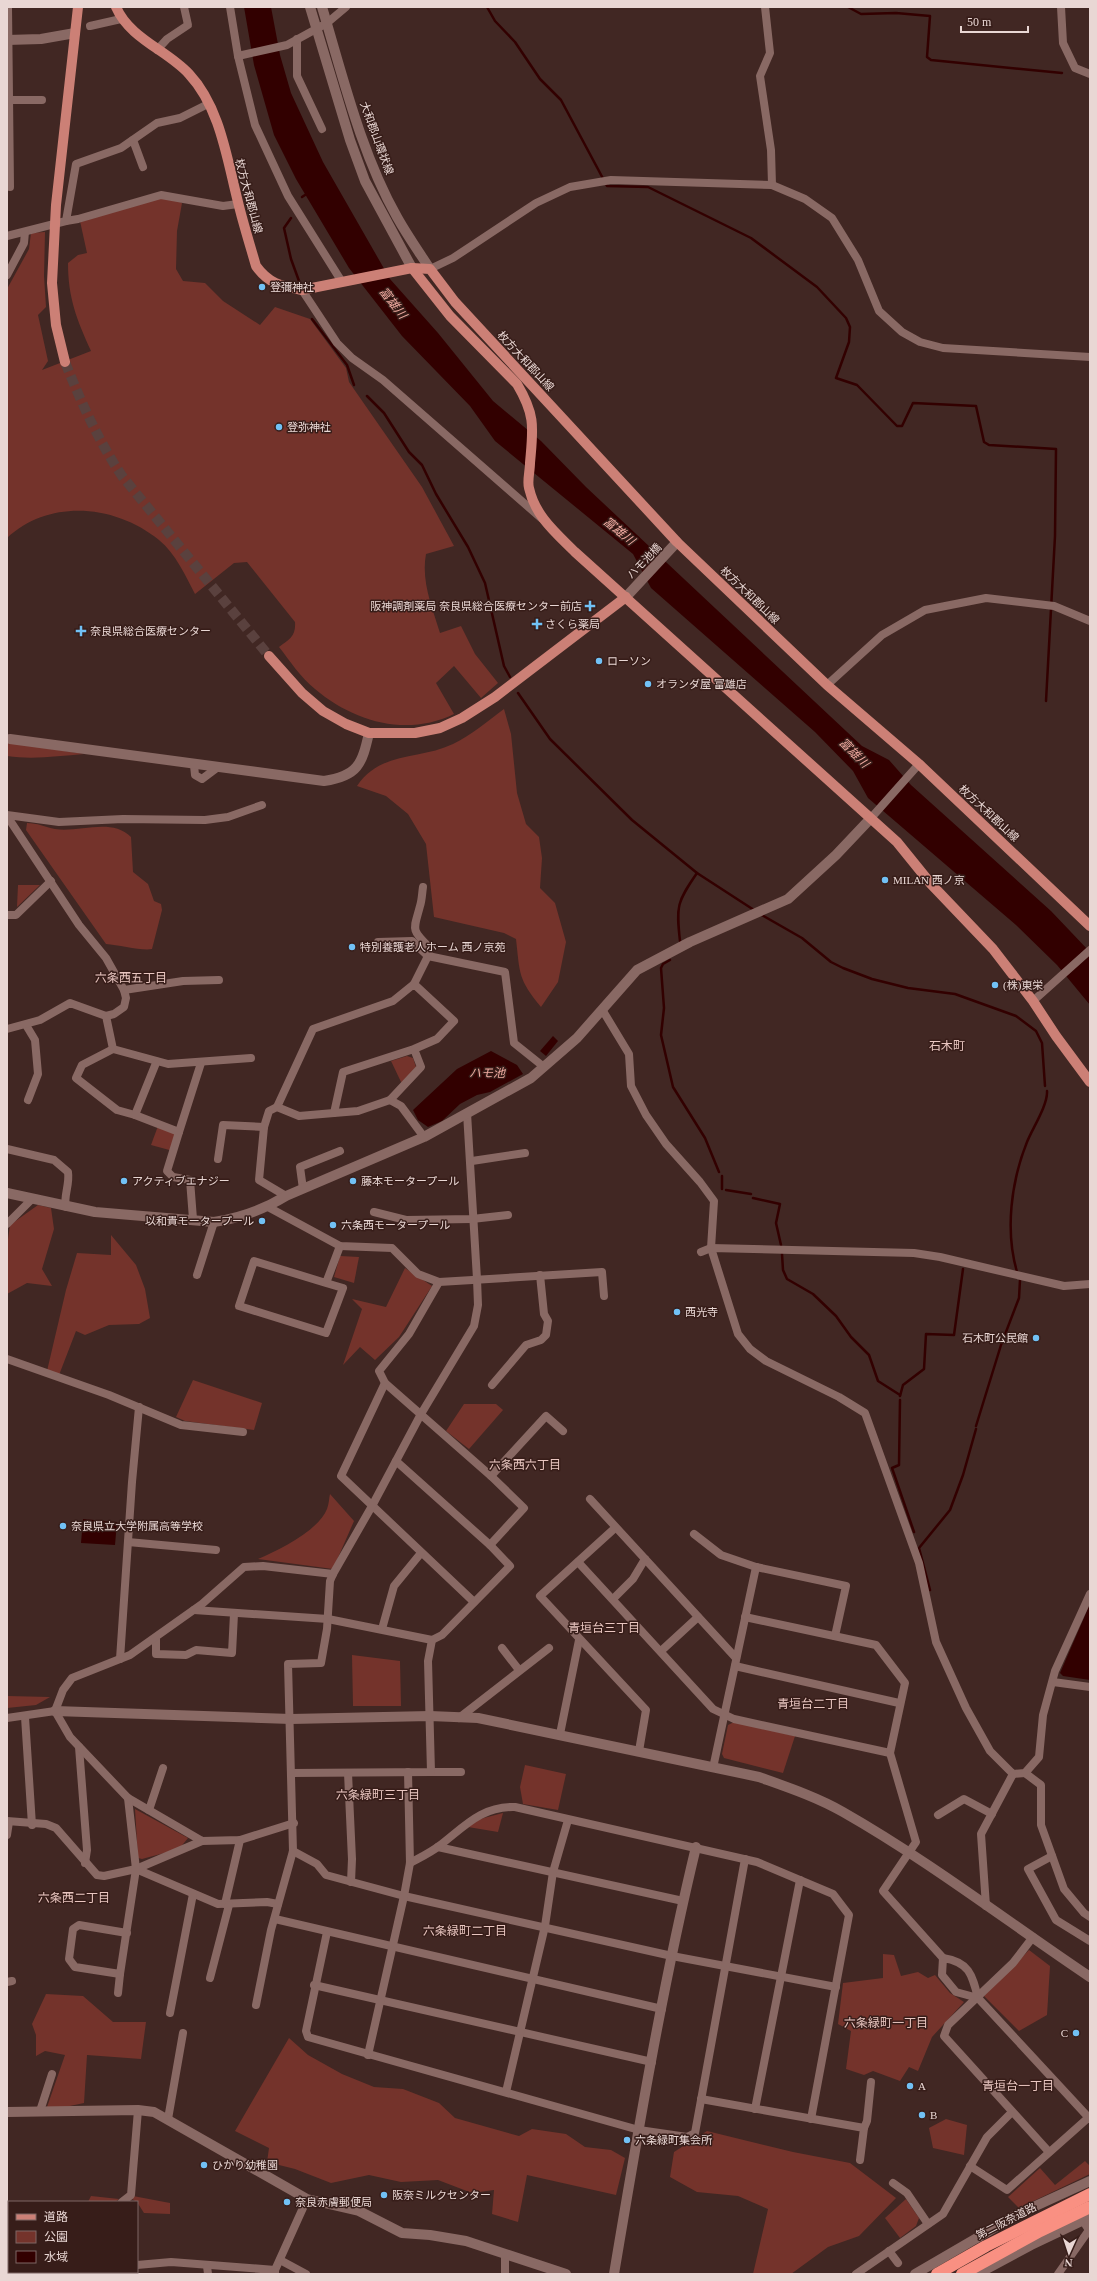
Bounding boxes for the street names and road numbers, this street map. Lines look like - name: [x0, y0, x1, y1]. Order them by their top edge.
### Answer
- street label: 大和郡山環状線: [358, 100, 396, 176]
- street label: 枚方大和郡山線: [233, 157, 265, 235]
- street label: 枚方大和郡山線: [495, 329, 557, 393]
- street label: ハモ池橋: [624, 541, 664, 581]
- street label: 枚方大和郡山線: [718, 564, 782, 626]
- street label: 枚方大和郡山線: [957, 782, 1021, 844]
- street label: 第二阪奈道路: [974, 2201, 1038, 2241]

